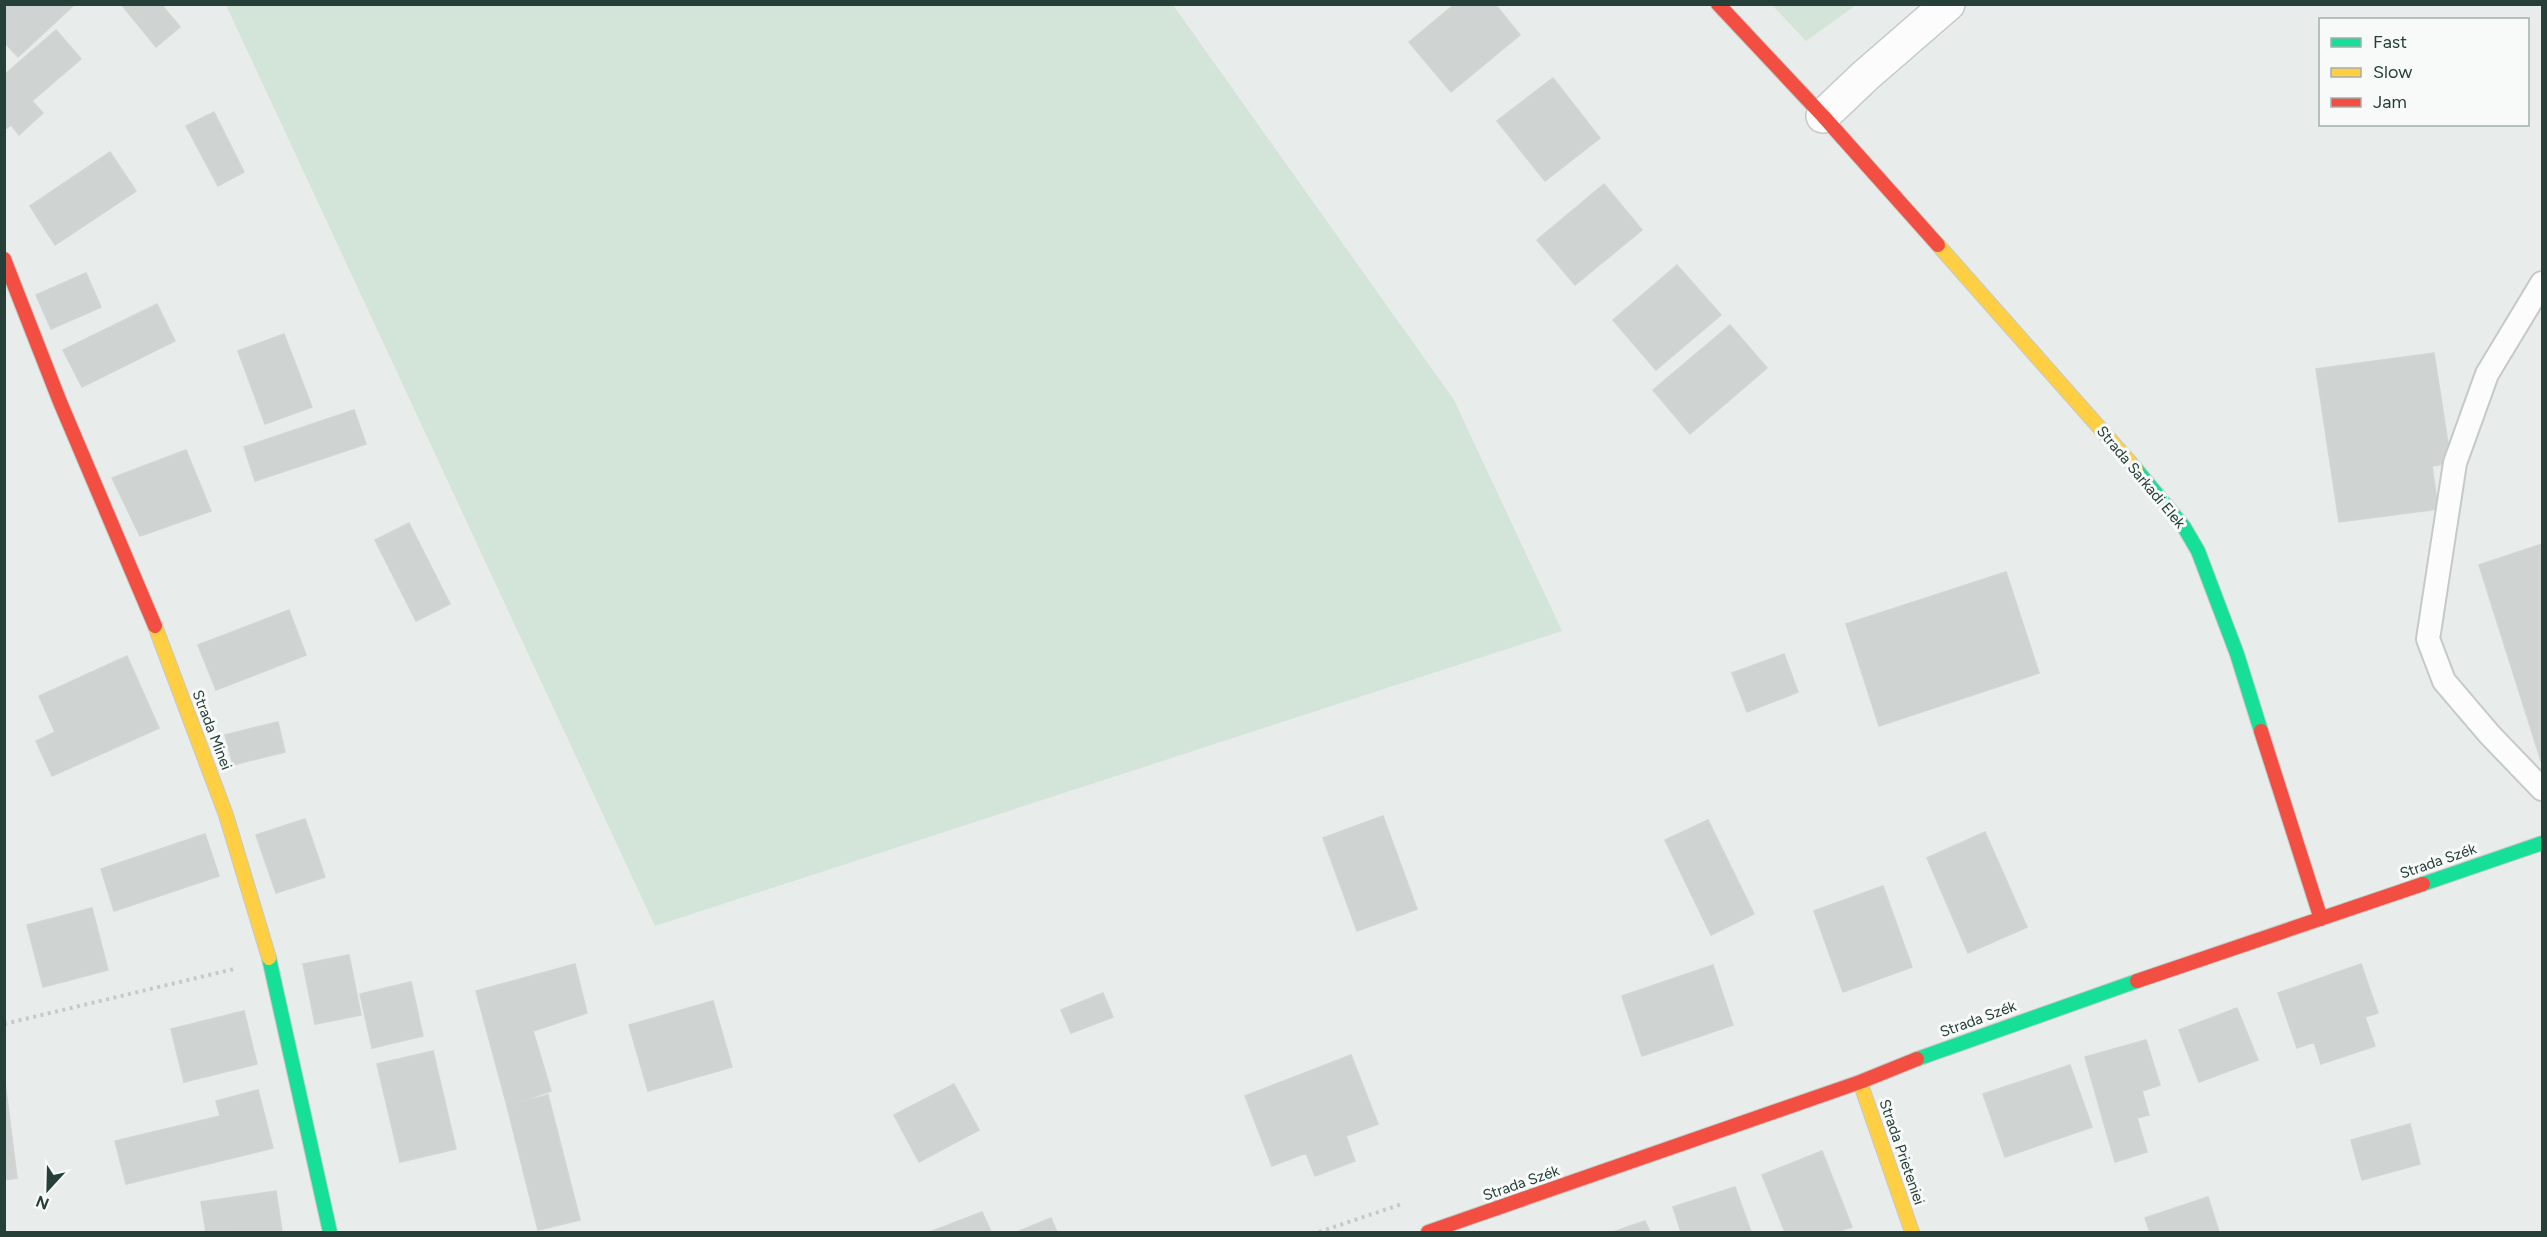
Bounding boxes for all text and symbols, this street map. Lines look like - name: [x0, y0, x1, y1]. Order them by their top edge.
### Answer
- legend: [2319, 18, 2529, 126]
- text: Fast: [2373, 31, 2407, 53]
- text: Slow: [2373, 61, 2412, 83]
- text: Jam: [2373, 91, 2407, 113]
- street label: Strada Sarkadi Elek: [2093, 422, 2190, 532]
- street label: Strada Minei: [189, 688, 235, 772]
- street label: Strada Szék: [2397, 839, 2479, 883]
- street label: Strada Szék: [1937, 997, 2019, 1041]
- street label: Strada Prieteniei: [1876, 1097, 1928, 1207]
- north arrow: [18, 1159, 78, 1219]
- street label: Strada Szék: [1480, 1161, 1562, 1205]
- text: N: [33, 1191, 52, 1214]

